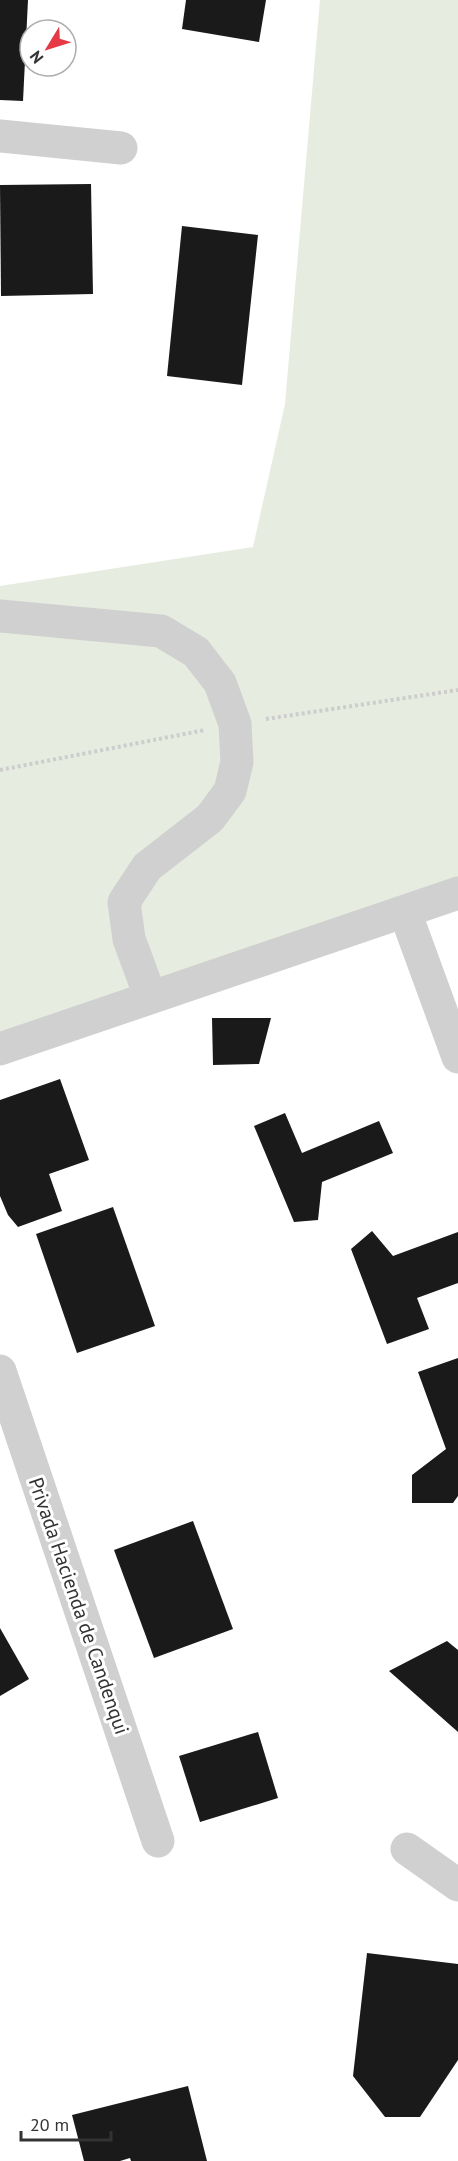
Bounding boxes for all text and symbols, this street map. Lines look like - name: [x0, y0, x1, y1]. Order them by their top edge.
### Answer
- north arrow: [18, 18, 78, 78]
- text: N: [25, 47, 47, 68]
- street label: Privada Hacienda de Candenqui: [23, 1474, 135, 1738]
- scale bar: [21, 2104, 111, 2142]
- text: 20 m: [30, 2113, 69, 2136]

